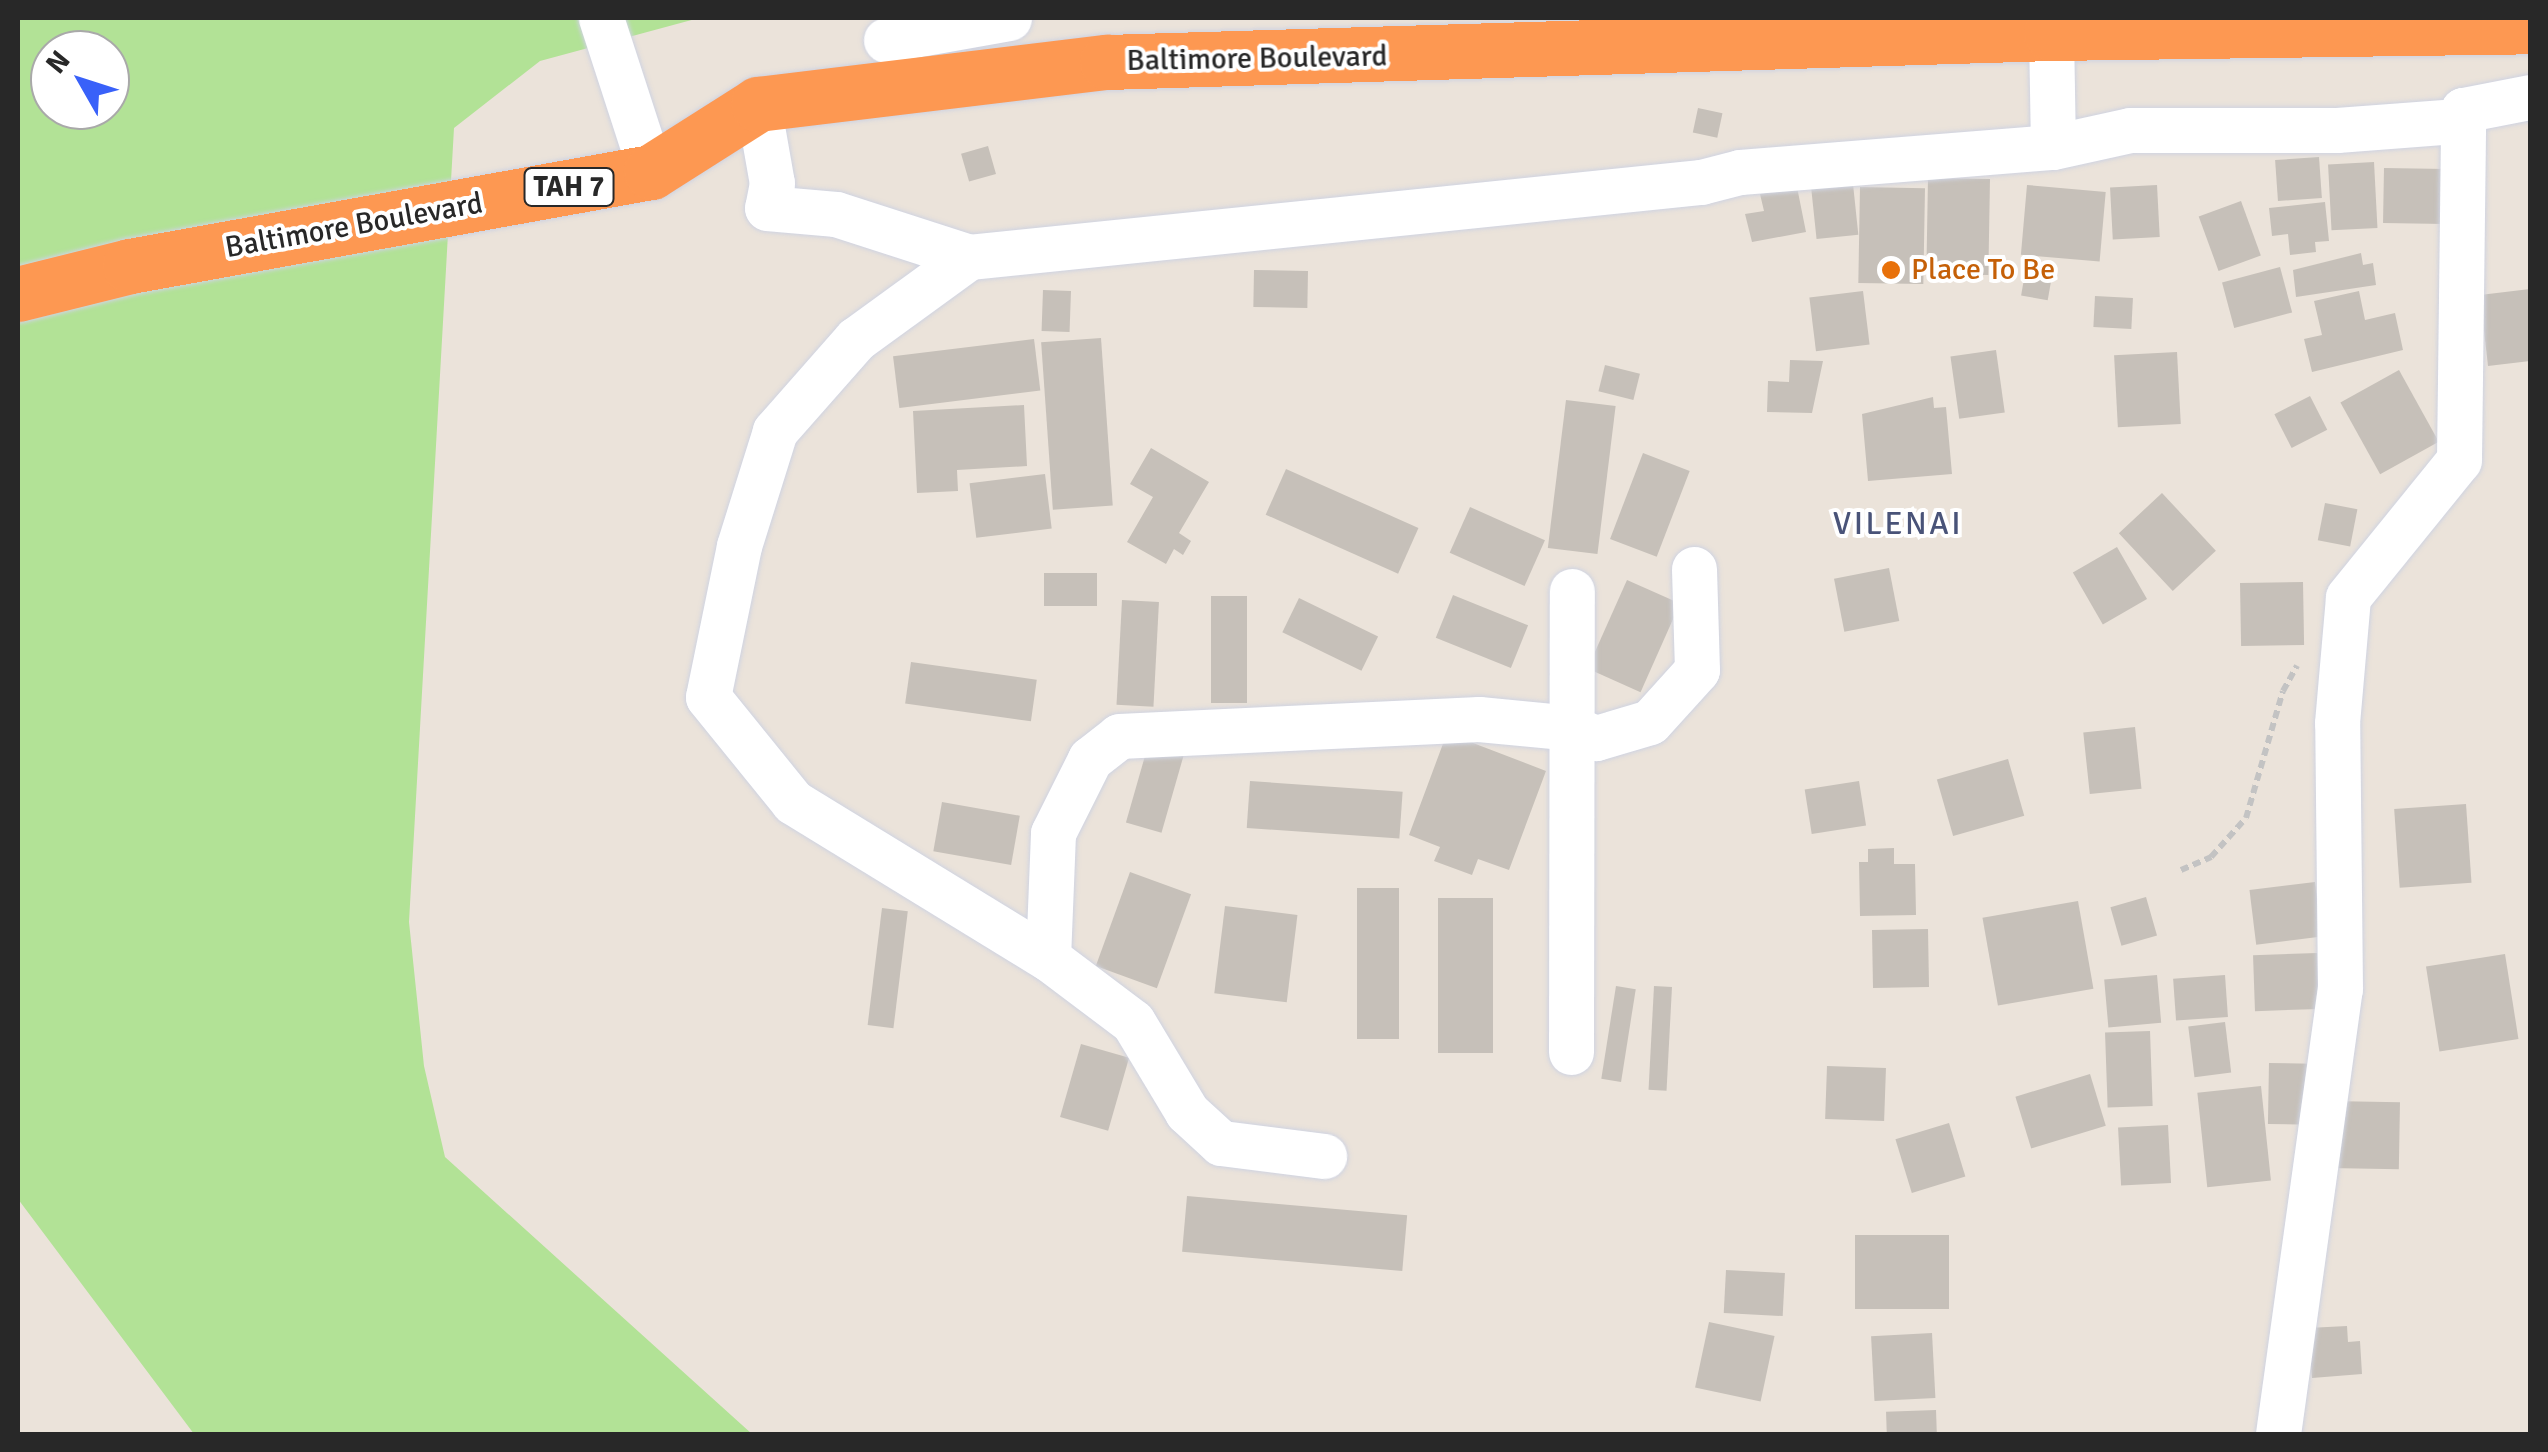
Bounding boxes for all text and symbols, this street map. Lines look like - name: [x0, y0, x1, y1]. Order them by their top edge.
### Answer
- north arrow: [30, 30, 130, 130]
- street label: Baltimore Boulevard: [1126, 39, 1388, 79]
- text: N: [39, 44, 78, 81]
- road number: TAH 7: [522, 164, 616, 210]
- street label: Baltimore Boulevard: [222, 186, 486, 266]
- place label: Place To Be: [1911, 252, 2055, 288]
- marker: Place To Be: [1880, 259, 1902, 281]
- district label: VILENAI: [1833, 505, 1963, 543]

